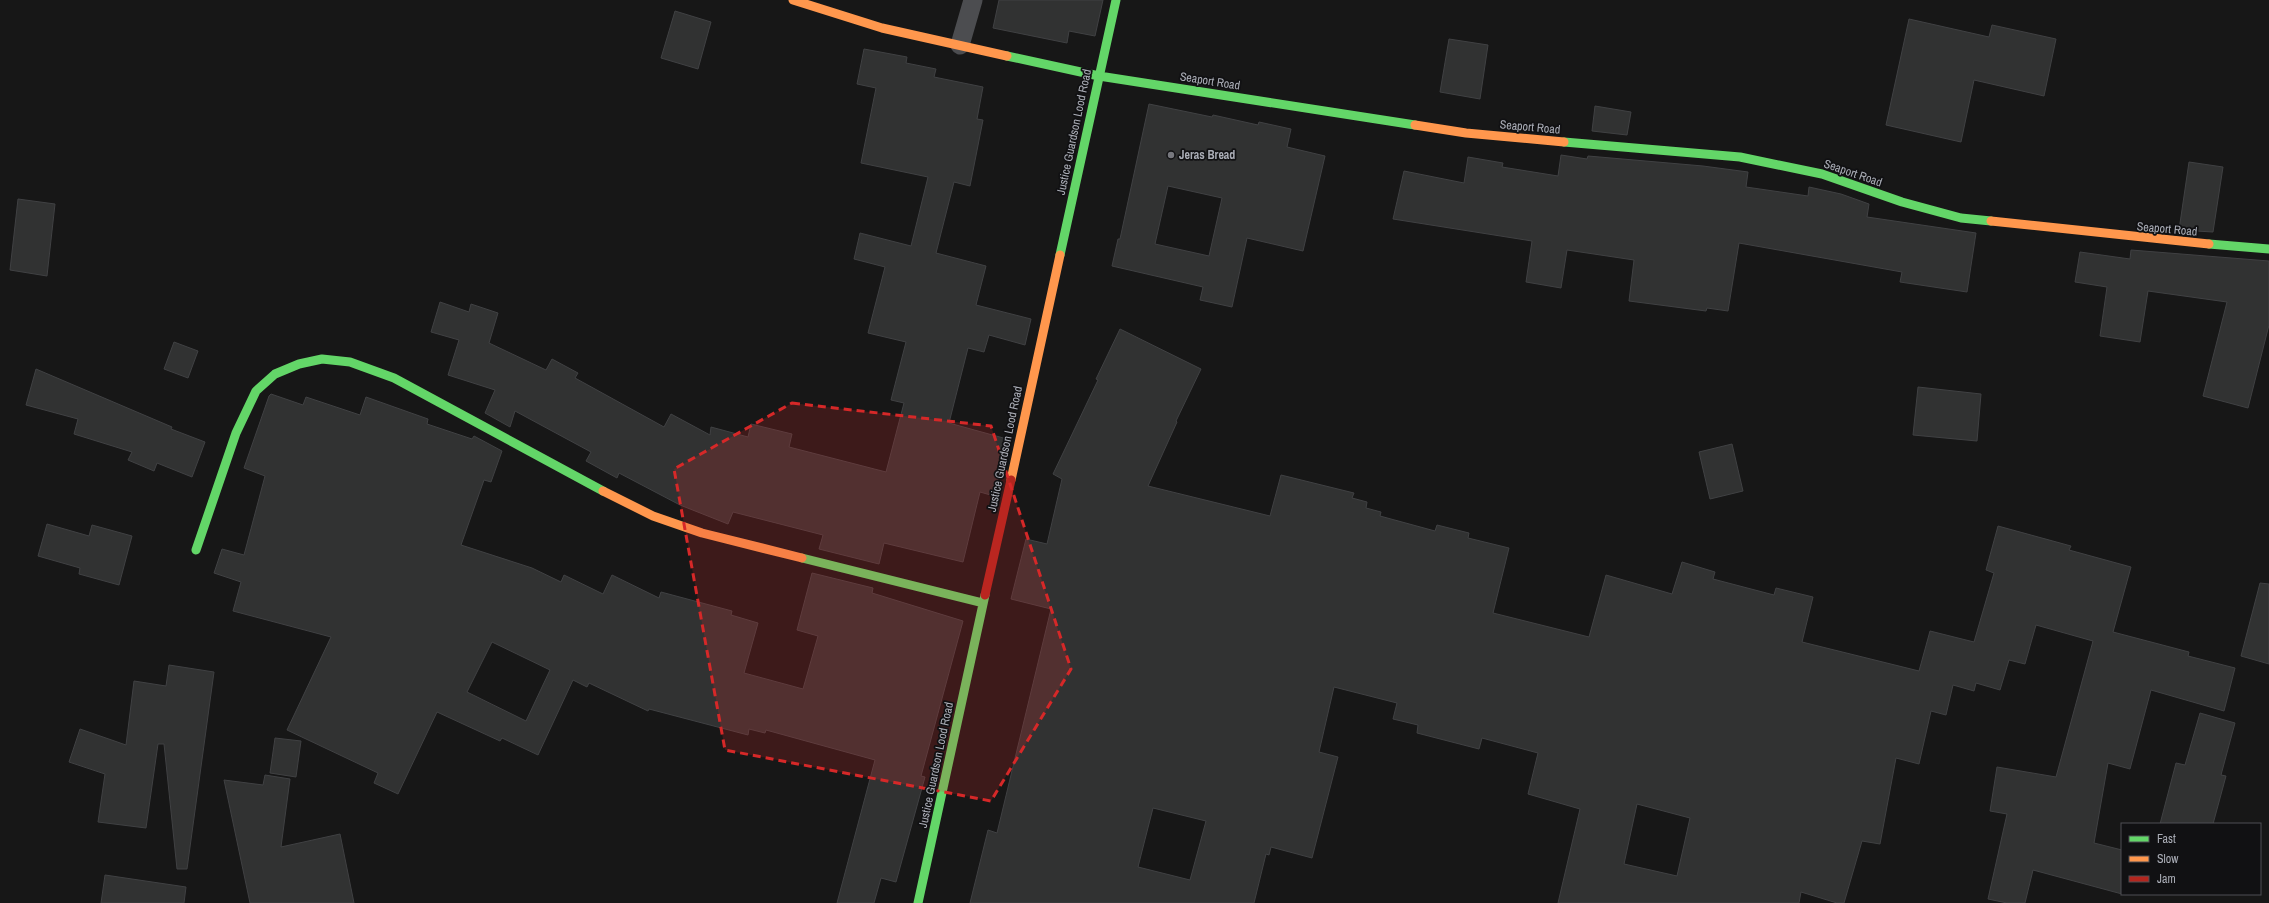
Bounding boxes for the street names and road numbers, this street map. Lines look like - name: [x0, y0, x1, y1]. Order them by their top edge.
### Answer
- street label: Justice Guardson Lood Road: [1053, 68, 1095, 196]
- street label: Seaport Road: [1179, 68, 1241, 94]
- street label: Seaport Road: [1499, 116, 1561, 138]
- street label: Seaport Road: [1822, 156, 1884, 190]
- street label: Seaport Road: [2136, 218, 2198, 240]
- street label: Justice Guardson Lood Road: [984, 385, 1026, 513]
- street label: Justice Guardson Lood Road: [915, 701, 957, 829]

